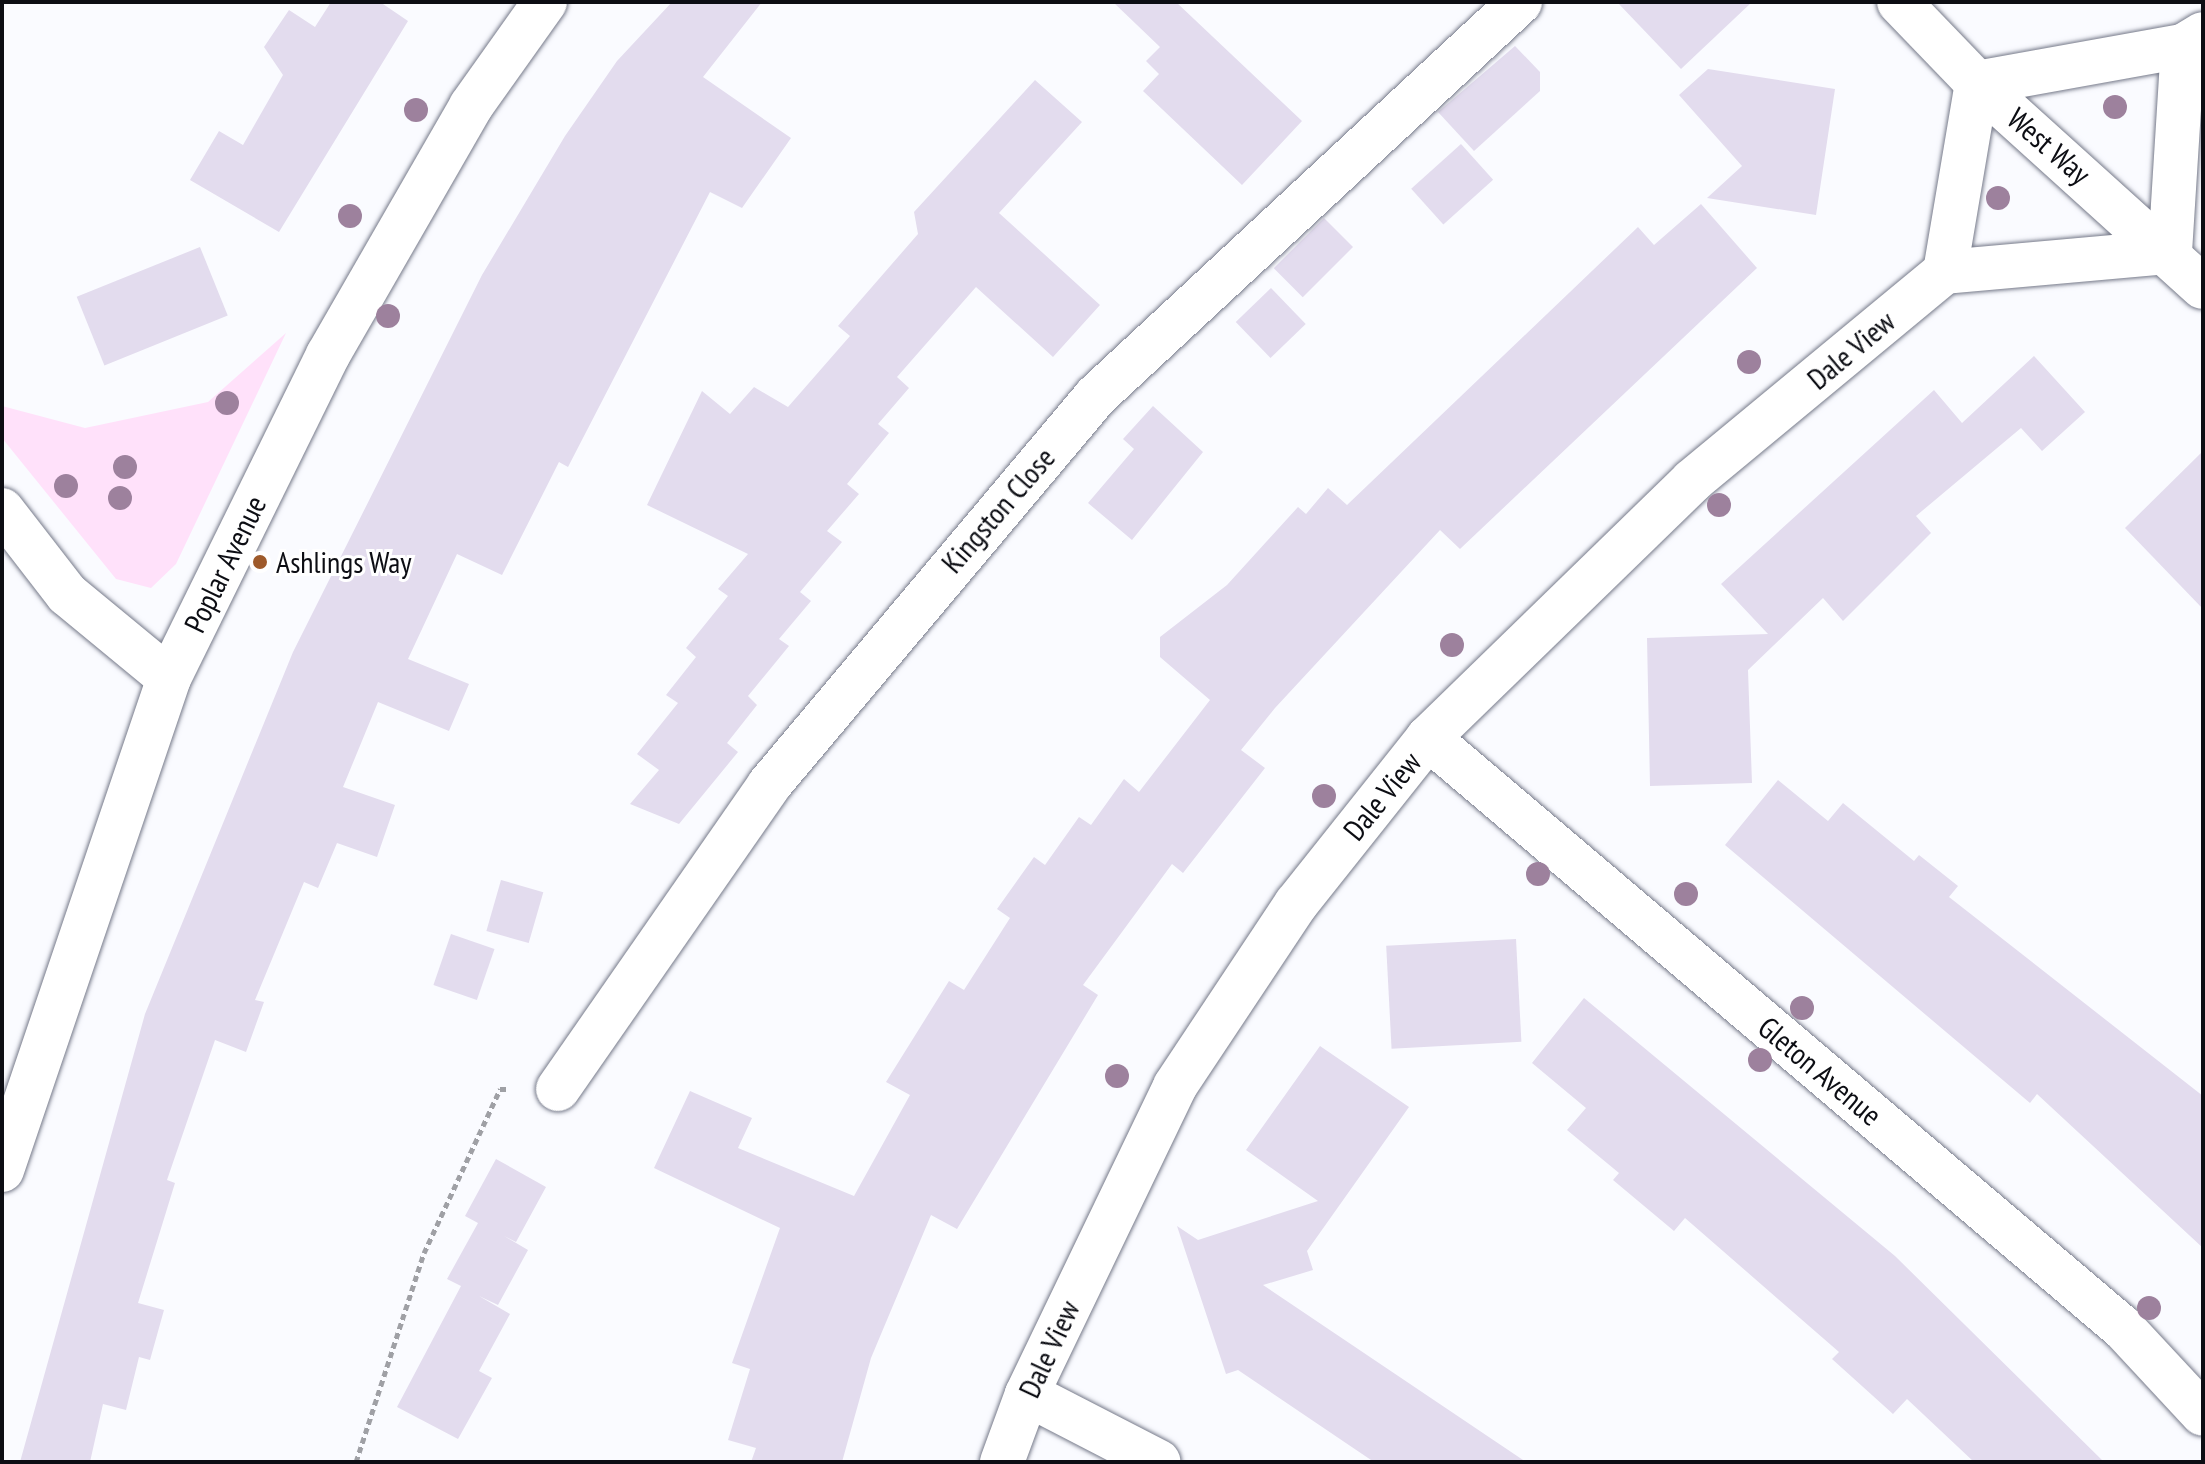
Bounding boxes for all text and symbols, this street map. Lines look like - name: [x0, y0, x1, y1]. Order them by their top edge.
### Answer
- street label: West Way: [2000, 100, 2098, 192]
- street label: Dale View: [1800, 303, 1902, 397]
- street label: Kingston Close: [934, 440, 1062, 580]
- street label: Poplar Avenue: [176, 490, 274, 638]
- place label: Ashlings Way: [276, 544, 412, 580]
- marker: Ashlings Way: [251, 553, 269, 571]
- street label: Dale View: [1335, 744, 1429, 848]
- street label: Gleton Avenue: [1751, 1009, 1889, 1133]
- street label: Dale View: [1011, 1294, 1087, 1404]

